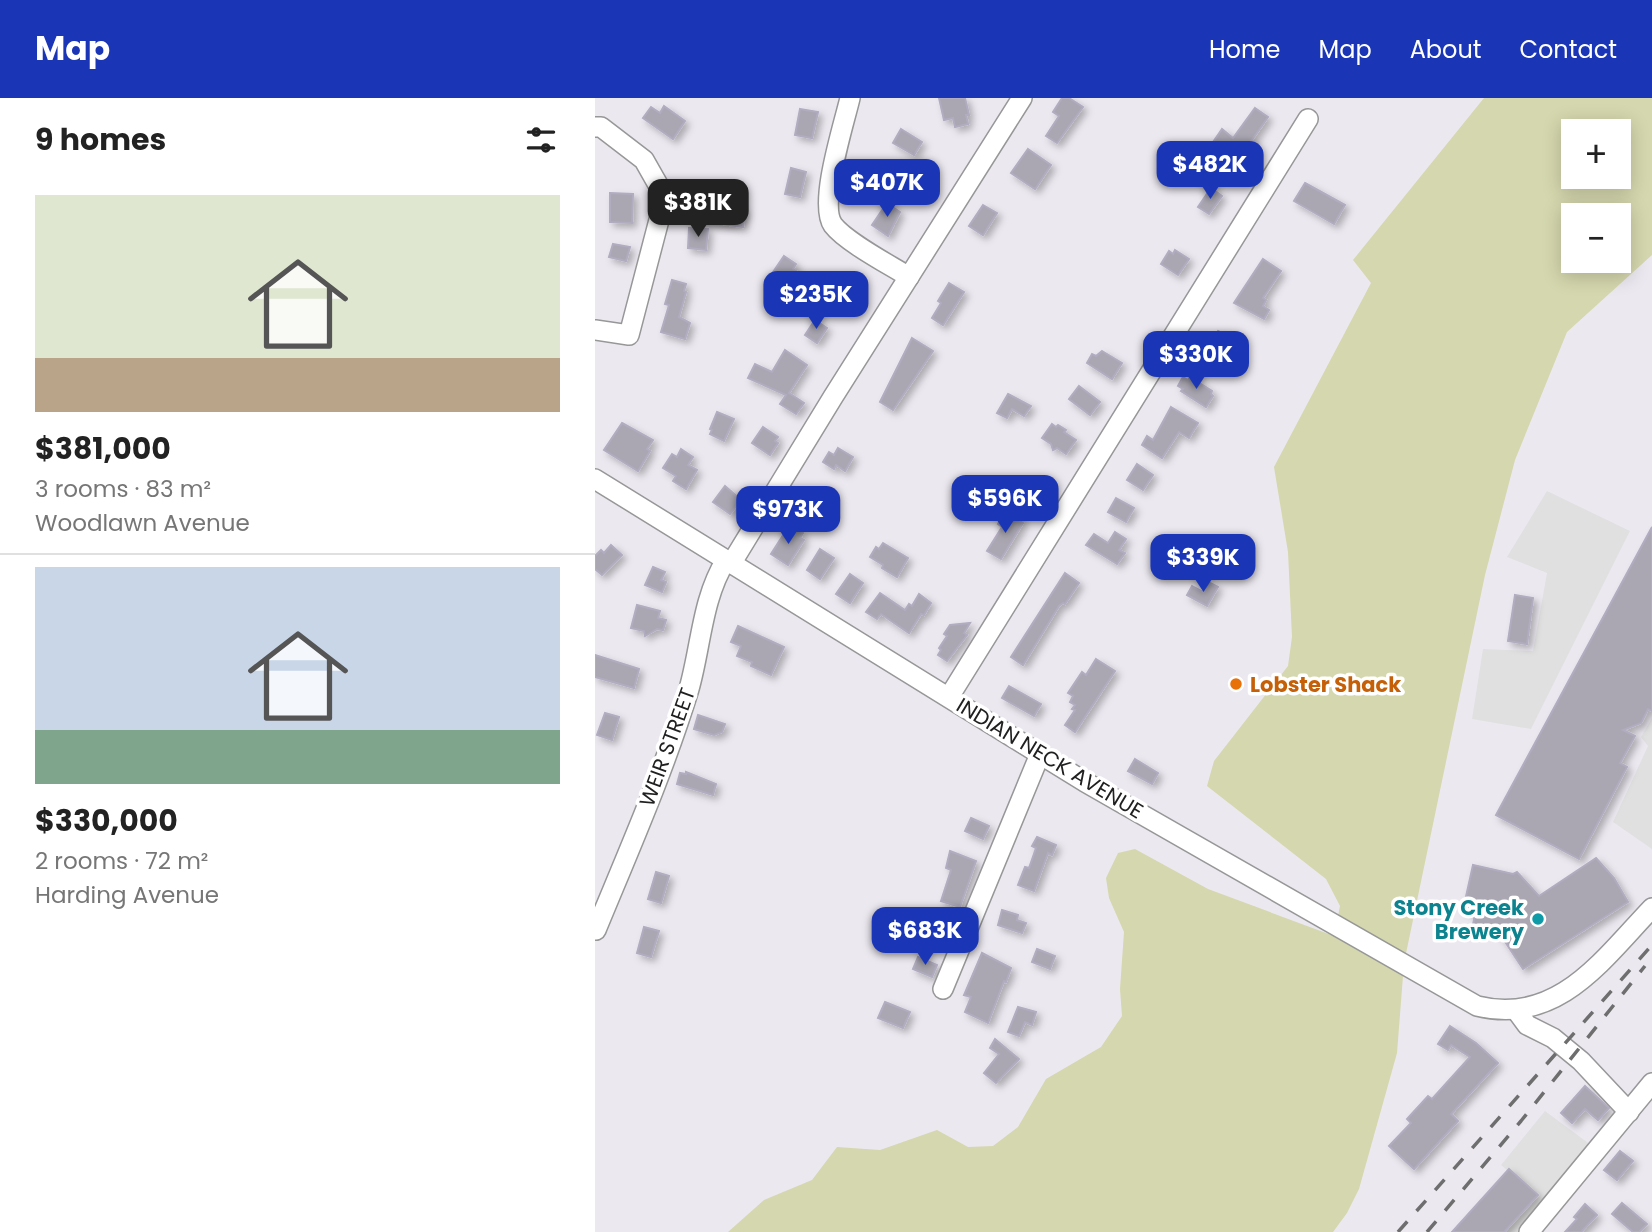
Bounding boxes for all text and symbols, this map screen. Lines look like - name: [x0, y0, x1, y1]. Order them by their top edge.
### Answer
- text: Map: [35, 25, 110, 72]
- text: Home: [1209, 33, 1281, 66]
- text: Map: [1319, 33, 1372, 66]
- text: About: [1410, 33, 1481, 66]
- text: Contact: [1519, 33, 1617, 66]
- text: 9 homes: [35, 118, 166, 161]
- map controls: [1561, 119, 1631, 273]
- button: +: [1561, 119, 1631, 189]
- icon: filters: [522, 121, 560, 159]
- pin: $482K: [1161, 141, 1259, 201]
- text: $482K: [1173, 148, 1247, 180]
- pin: $407K: [838, 159, 936, 219]
- text: $407K: [850, 166, 924, 198]
- pin: $381K: [649, 180, 747, 239]
- text: $381K: [664, 186, 732, 218]
- button: −: [1561, 203, 1631, 273]
- icon: home: [235, 241, 361, 367]
- pin: $235K: [767, 272, 865, 331]
- text: $235K: [779, 278, 853, 310]
- pin: $330K: [1147, 331, 1245, 391]
- text: $330K: [1159, 338, 1233, 370]
- text: $381,000: [35, 427, 171, 470]
- text: 3 rooms · 83 m²: [35, 473, 211, 505]
- pin: $596K: [956, 476, 1054, 535]
- text: $596K: [968, 482, 1042, 514]
- pin: $973K: [739, 486, 837, 546]
- text: $973K: [752, 493, 824, 525]
- text: Woodlawn Avenue: [35, 507, 250, 539]
- pin: $339K: [1154, 534, 1252, 594]
- text: $339K: [1166, 541, 1240, 573]
- icon: home: [235, 613, 361, 739]
- place label: Lobster Shack: [1250, 670, 1401, 699]
- marker: Lobster Shack: [1228, 676, 1244, 692]
- street label: WEIR STREET: [632, 684, 702, 810]
- street label: INDIAN NECK AVENUE: [951, 691, 1149, 825]
- text: $330,000: [35, 799, 178, 842]
- text: 2 rooms · 72 m²: [35, 845, 208, 877]
- text: Harding Avenue: [35, 879, 219, 911]
- place label: Stony Creek Brewery: [1393, 893, 1525, 946]
- pin: $683K: [876, 908, 974, 967]
- marker: Stony Creek Brewery: [1530, 911, 1546, 927]
- text: $683K: [888, 914, 962, 946]

